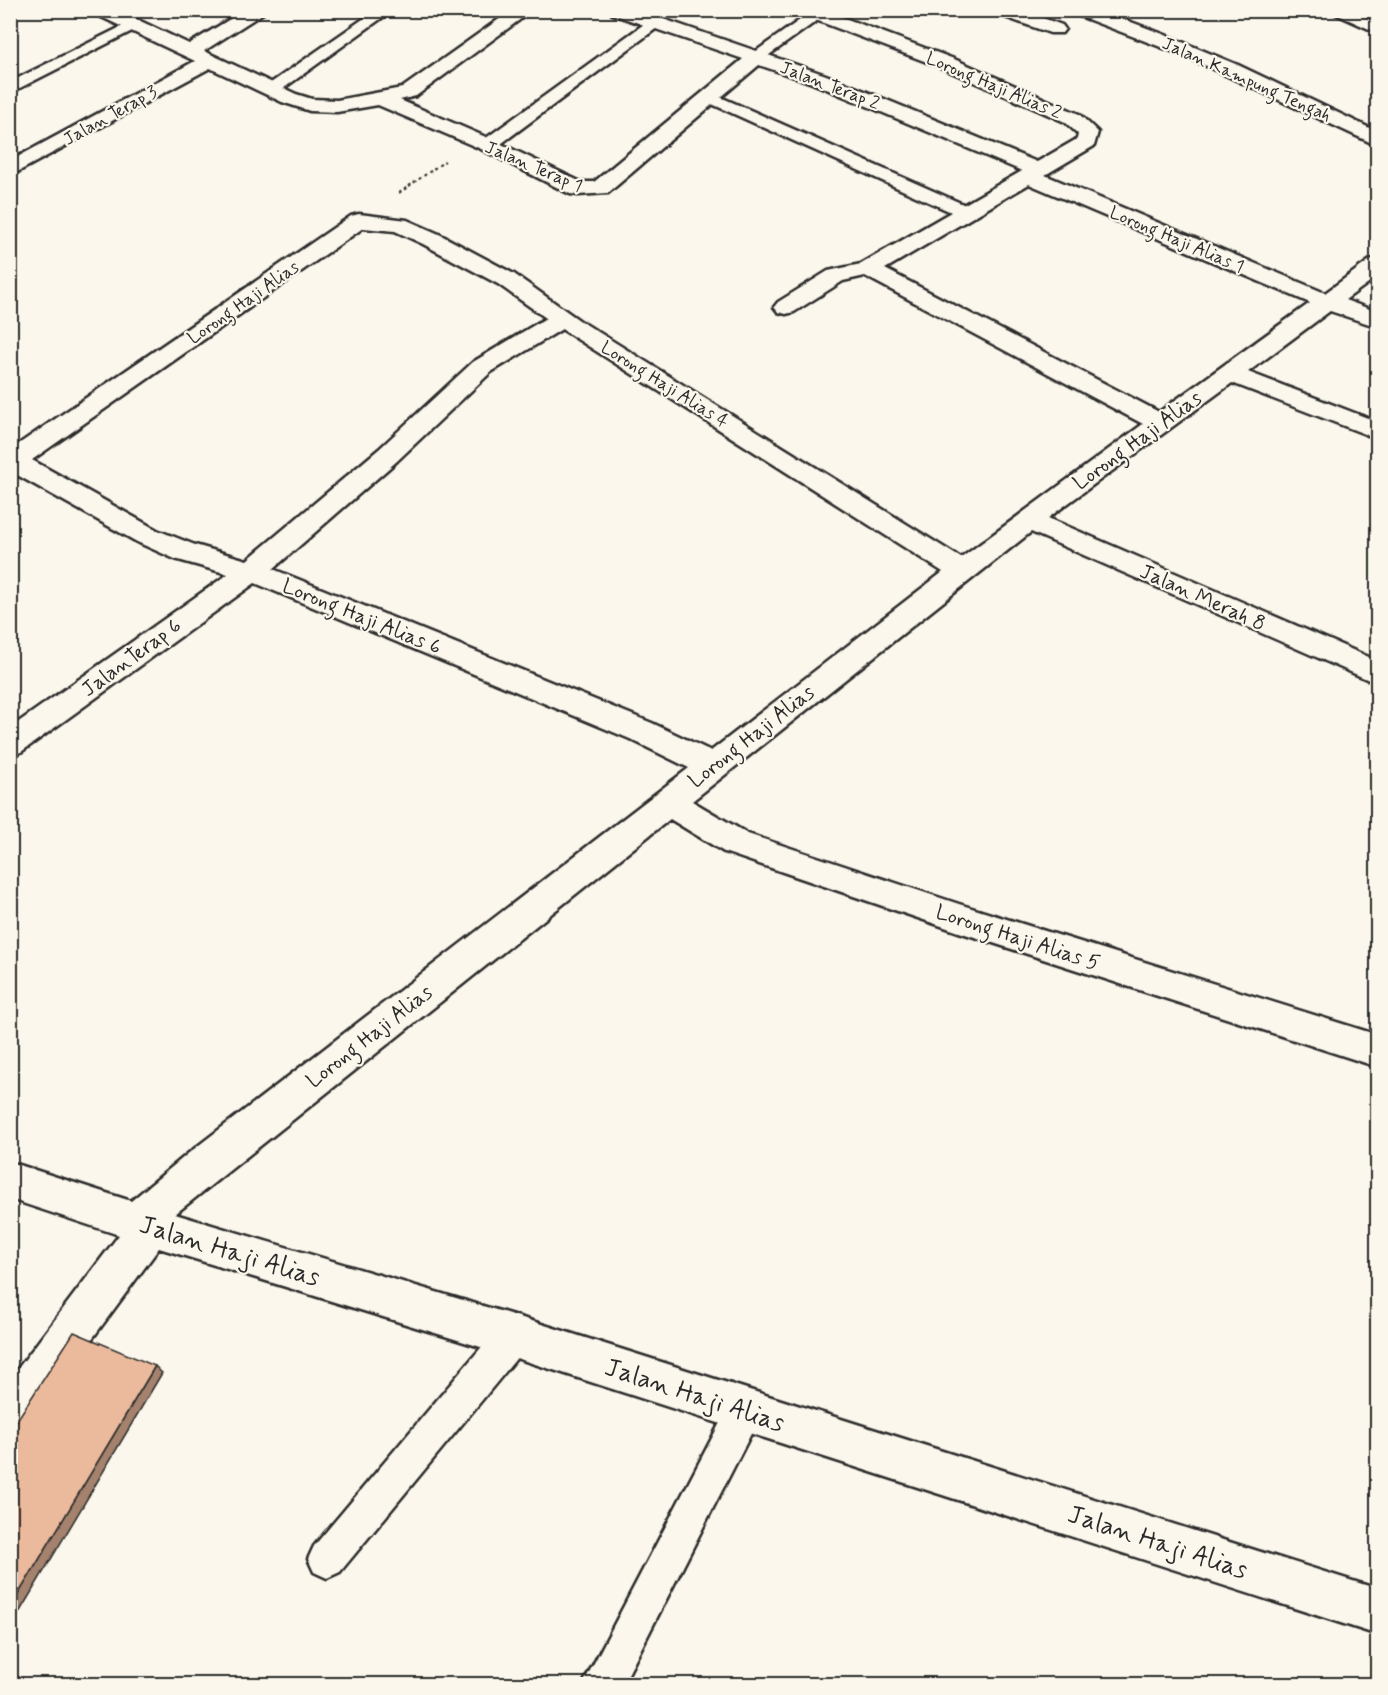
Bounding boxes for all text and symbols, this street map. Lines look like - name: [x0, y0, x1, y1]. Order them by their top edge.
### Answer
- street label: Jalan Kampung Tengah: [1157, 32, 1335, 130]
- street label: Lorong Haji Alias 2: [922, 47, 1065, 127]
- street label: Jalan Terap 2: [776, 56, 883, 116]
- street label: Jalan Terap 3: [59, 80, 162, 152]
- street label: Jalan Terap 1: [481, 136, 586, 198]
- street label: Lorong Haji Alias 1: [1105, 201, 1248, 281]
- street label: Lorong Haji Alias: [183, 255, 305, 352]
- street label: Lorong Haji Alias 4: [595, 336, 733, 436]
- street label: Lorong Haji Alias: [1068, 385, 1209, 499]
- street label: Jalan Merah 8: [1135, 558, 1270, 638]
- street label: Lorong Haji Alias 6: [277, 572, 445, 663]
- street label: JalanTerap 6: [76, 612, 187, 704]
- street label: Lorong Haji Alias: [683, 679, 822, 796]
- street label: Lorong Haji Alias 5: [931, 898, 1103, 980]
- street label: Lorong Haji Alias: [301, 979, 440, 1096]
- street label: Jalan Haji Alias: [135, 1208, 324, 1295]
- street label: Jalan Haji Alias: [600, 1351, 788, 1441]
- street label: Jalan Haji Alias: [1063, 1498, 1251, 1588]

